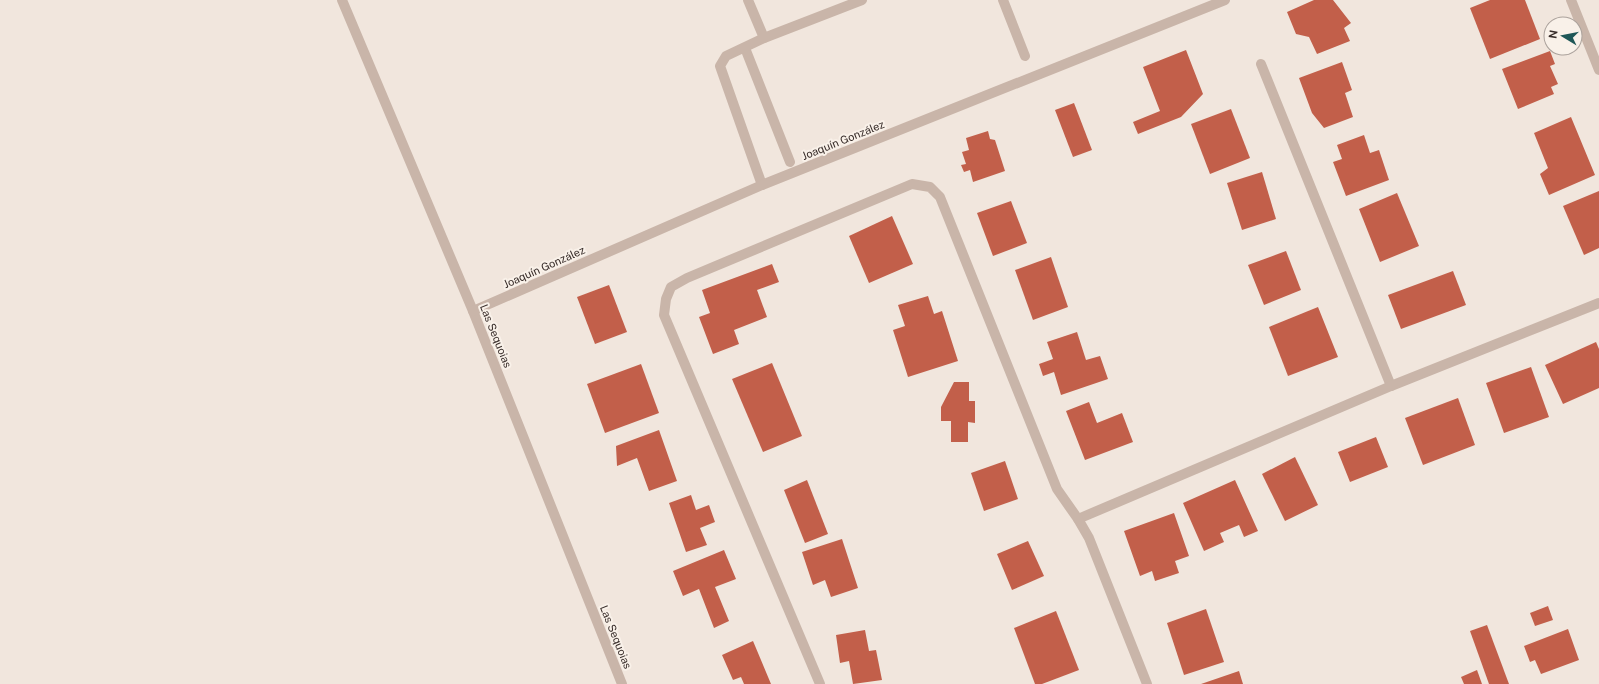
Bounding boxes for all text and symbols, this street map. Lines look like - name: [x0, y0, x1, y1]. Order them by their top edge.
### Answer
- north arrow: [1543, 16, 1583, 56]
- text: N: [1546, 29, 1560, 40]
- street label: Joaquín González: [800, 118, 886, 162]
- street label: Joaquín González: [501, 244, 587, 290]
- street label: Las Sequoias: [478, 302, 514, 370]
- street label: Las Sequoias: [598, 603, 634, 671]

